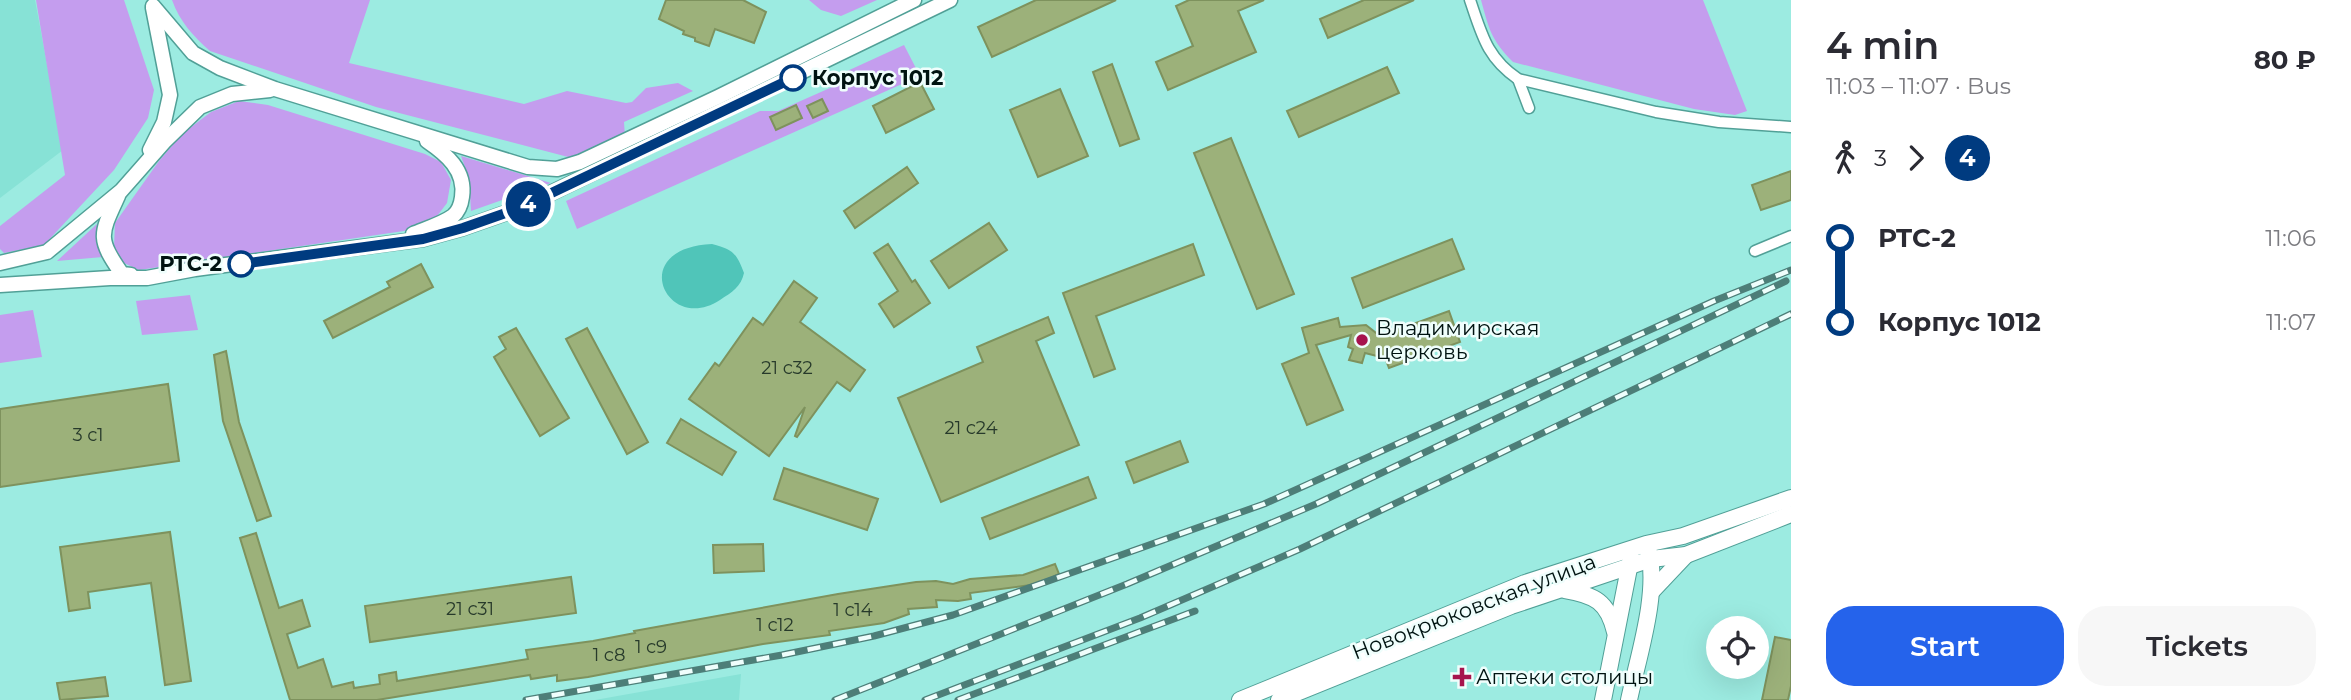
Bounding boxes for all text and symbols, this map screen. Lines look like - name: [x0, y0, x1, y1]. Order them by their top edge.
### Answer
- text: 4 min: [1826, 22, 1939, 69]
- text: 80 ₽: [2254, 44, 2316, 76]
- marker: Корпус 1012: [780, 65, 806, 91]
- place label: Корпус 1012: [812, 65, 943, 90]
- text: 11:03 – 11:07 · Bus: [1826, 72, 2011, 100]
- icon: walk: [1826, 139, 1864, 177]
- icon: forward: [1897, 139, 1935, 177]
- text: 4: [1959, 143, 1976, 172]
- text: 3: [1874, 144, 1887, 172]
- line badge: 4: [505, 181, 551, 227]
- text: 4: [520, 189, 536, 218]
- text: РТС-2: [1878, 222, 1956, 254]
- text: 11:06: [2265, 224, 2316, 252]
- place label: РТС-2: [159, 251, 222, 276]
- marker: РТС-2: [228, 251, 254, 277]
- text: Корпус 1012: [1878, 306, 2041, 338]
- text: 11:07: [2266, 308, 2316, 336]
- place label: Владимирская церковь: [1376, 315, 1540, 364]
- marker: Владимирская церковь: [1354, 332, 1370, 348]
- house number: 21 с32: [761, 357, 813, 379]
- house number: 21 с24: [944, 417, 998, 439]
- house number: 3 с1: [72, 424, 104, 446]
- street label: Новокрюковская улица: [1348, 548, 1599, 665]
- house number: 21 с31: [446, 598, 494, 620]
- house number: 1 с14: [833, 599, 873, 621]
- button: Start: [1826, 606, 2064, 686]
- button: Tickets: [2078, 606, 2316, 686]
- house number: 1 с12: [756, 614, 794, 636]
- map controls: [1706, 616, 1769, 679]
- button: locate: [1706, 616, 1769, 679]
- house number: 1 с9: [635, 636, 667, 658]
- house number: 1 с8: [593, 644, 625, 666]
- place label: Аптеки столицы: [1476, 664, 1653, 689]
- marker: Аптеки столицы: [1454, 669, 1470, 685]

